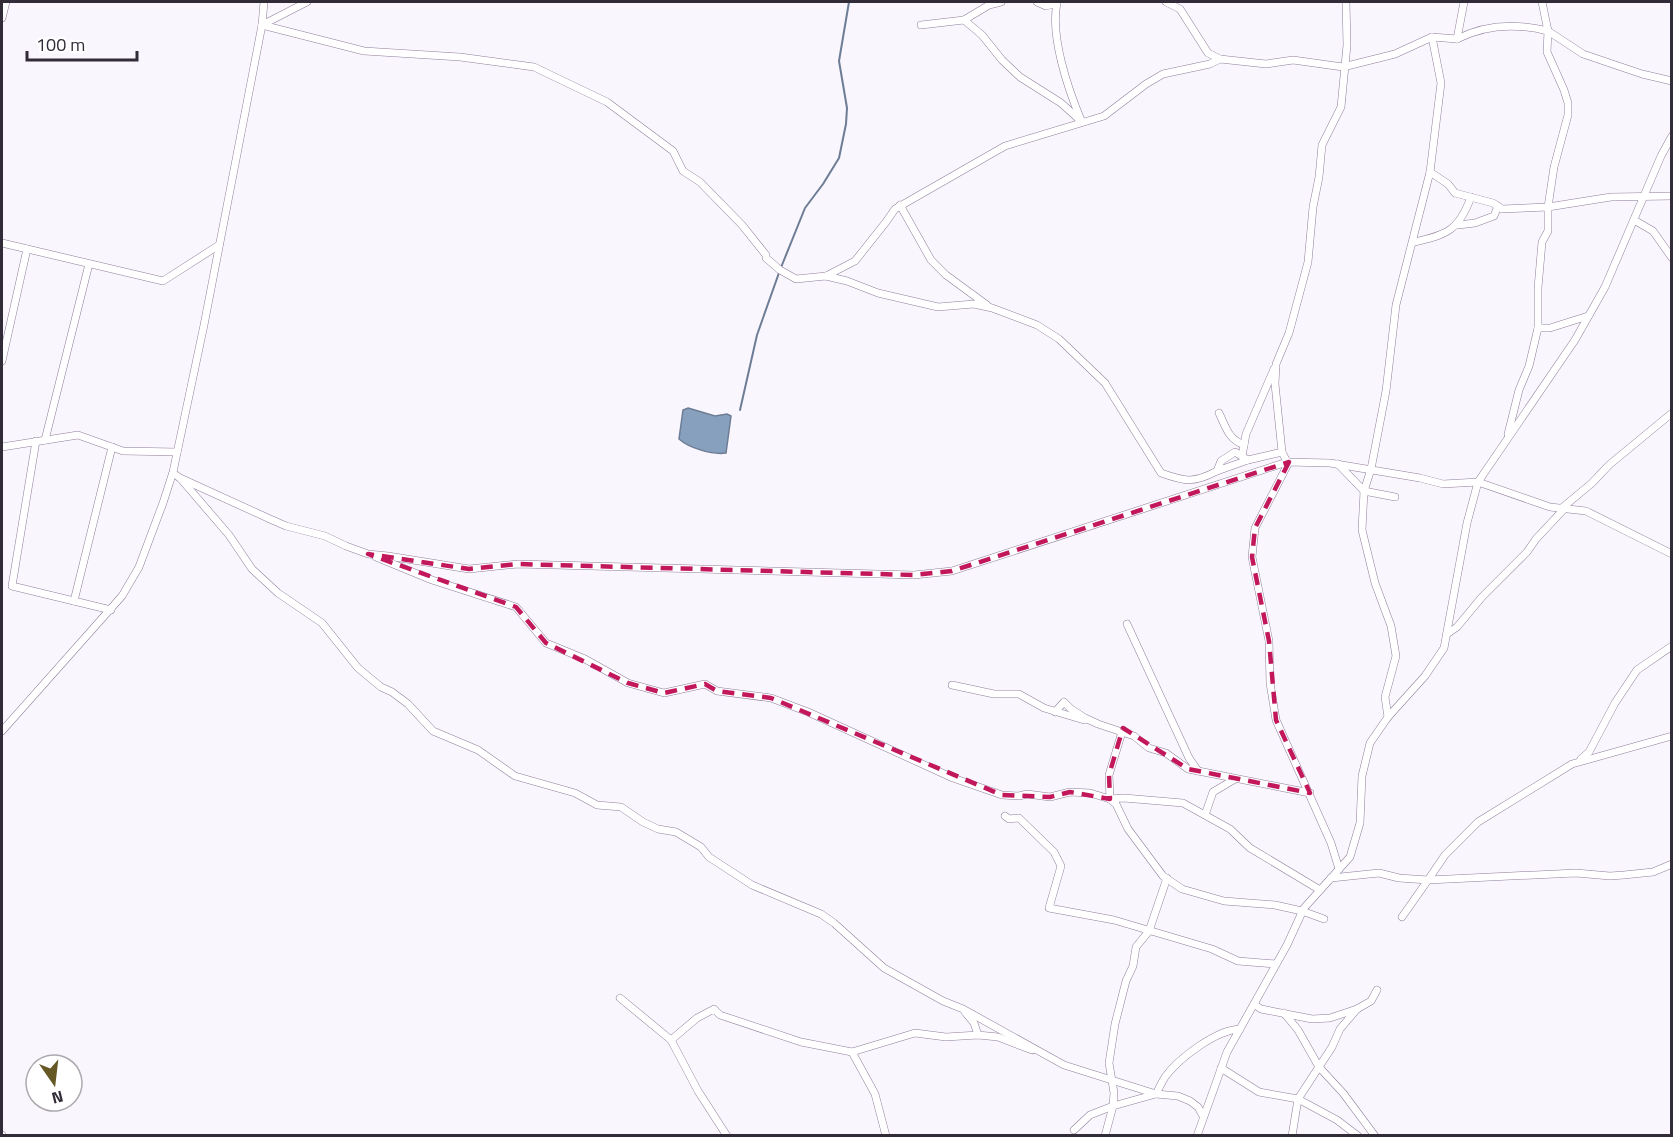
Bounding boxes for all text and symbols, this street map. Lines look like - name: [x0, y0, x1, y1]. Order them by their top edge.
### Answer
- scale bar: [27, 24, 136, 62]
- text: 100 m: [36, 31, 85, 58]
- north arrow: [24, 1053, 84, 1113]
- text: N: [49, 1085, 66, 1111]

